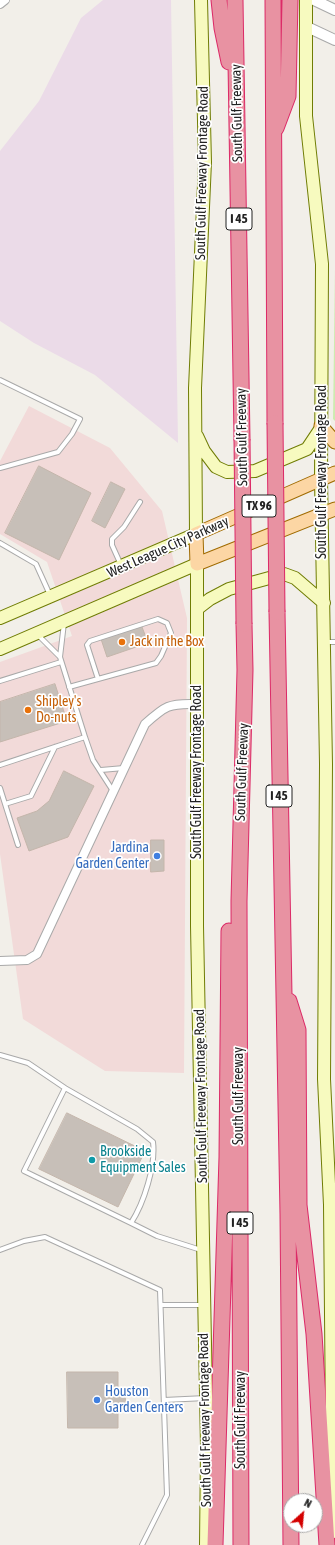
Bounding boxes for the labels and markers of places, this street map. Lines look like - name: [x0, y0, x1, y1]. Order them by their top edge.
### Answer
- place label: Jack in the Box: [130, 634, 204, 650]
- marker: Jack in the Box: [117, 637, 127, 647]
- place label: Shipley's Do-nuts: [36, 694, 81, 726]
- marker: Shipley's Do-nuts: [23, 705, 33, 715]
- place label: Jardina Garden Center: [75, 840, 149, 872]
- marker: Jardina Garden Center: [152, 851, 162, 861]
- place label: Brookside Equipment Sales: [100, 1144, 186, 1176]
- marker: Brookside Equipment Sales: [87, 1155, 97, 1165]
- place label: Houston Garden Centers: [105, 1384, 184, 1416]
- marker: Houston Garden Centers: [92, 1395, 102, 1405]

